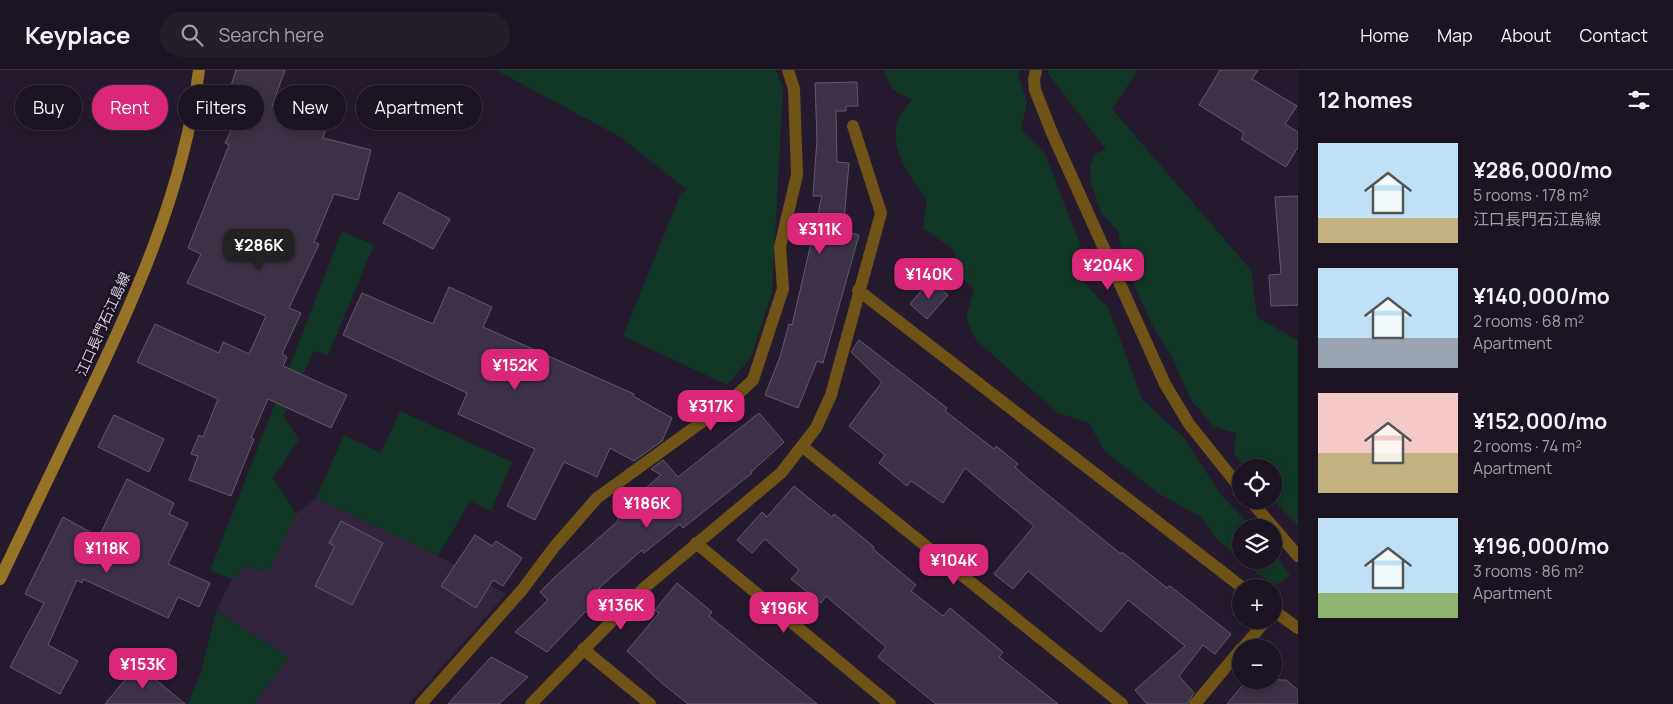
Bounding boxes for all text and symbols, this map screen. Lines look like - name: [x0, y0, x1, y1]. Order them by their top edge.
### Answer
- search box: [160, 12, 510, 57]
- text: Keyplace: [25, 18, 130, 51]
- icon: search: [178, 21, 206, 49]
- text: Search here: [218, 22, 324, 48]
- text: Home: [1360, 23, 1409, 47]
- text: Map: [1437, 23, 1473, 47]
- text: About: [1501, 23, 1551, 47]
- text: Contact: [1579, 23, 1648, 47]
- chip: Buy: [15, 85, 82, 130]
- chip: Rent: [92, 85, 168, 130]
- chip: Filters: [178, 85, 264, 130]
- chip: New: [274, 85, 346, 130]
- chip: Apartment: [356, 85, 482, 130]
- text: 12 homes: [1318, 86, 1413, 114]
- icon: filters: [1625, 86, 1653, 114]
- text: ¥286,000/mo: [1473, 156, 1612, 184]
- icon: home: [1358, 163, 1418, 223]
- text: 5 rooms · 178 m²: [1473, 184, 1589, 206]
- text: 江口長門石江島線: [1473, 208, 1601, 230]
- pin: ¥311K: [785, 212, 855, 255]
- text: ¥311K: [798, 218, 842, 240]
- pin: ¥286K: [224, 228, 294, 271]
- text: ¥286K: [234, 234, 284, 256]
- pin: ¥204K: [1073, 248, 1143, 291]
- text: ¥204K: [1083, 254, 1133, 276]
- pin: ¥140K: [894, 258, 964, 300]
- text: ¥140K: [905, 263, 953, 285]
- street label: 江口長門石江島線: [71, 269, 134, 379]
- text: ¥140,000/mo: [1473, 282, 1610, 310]
- icon: home: [1358, 288, 1418, 348]
- text: 2 rooms · 68 m²: [1473, 310, 1584, 332]
- text: Apartment: [1473, 332, 1552, 354]
- pin: ¥152K: [480, 348, 550, 391]
- text: ¥152K: [492, 354, 538, 376]
- pin: ¥317K: [676, 390, 746, 432]
- text: ¥317K: [689, 395, 733, 417]
- text: ¥152,000/mo: [1473, 407, 1607, 435]
- icon: home: [1358, 413, 1418, 473]
- text: 2 rooms · 74 m²: [1473, 435, 1582, 457]
- text: Apartment: [1473, 457, 1552, 479]
- map controls: [1232, 459, 1282, 689]
- button: locate: [1232, 459, 1282, 509]
- pin: ¥186K: [612, 486, 682, 529]
- text: ¥186K: [624, 492, 670, 514]
- button: layers: [1232, 519, 1282, 569]
- pin: ¥118K: [72, 532, 142, 574]
- text: ¥196,000/mo: [1473, 532, 1609, 560]
- text: ¥118K: [85, 537, 129, 559]
- icon: home: [1358, 538, 1418, 598]
- pin: ¥104K: [919, 544, 989, 586]
- text: ¥104K: [930, 549, 978, 571]
- text: 3 rooms · 86 m²: [1473, 560, 1584, 582]
- button: +: [1232, 579, 1282, 629]
- text: Apartment: [1473, 582, 1552, 604]
- pin: ¥136K: [586, 588, 656, 631]
- pin: ¥196K: [749, 592, 819, 634]
- text: ¥136K: [598, 594, 644, 616]
- text: ¥196K: [760, 597, 808, 619]
- button: −: [1232, 639, 1282, 689]
- pin: ¥153K: [108, 648, 178, 690]
- text: ¥153K: [120, 653, 166, 675]

